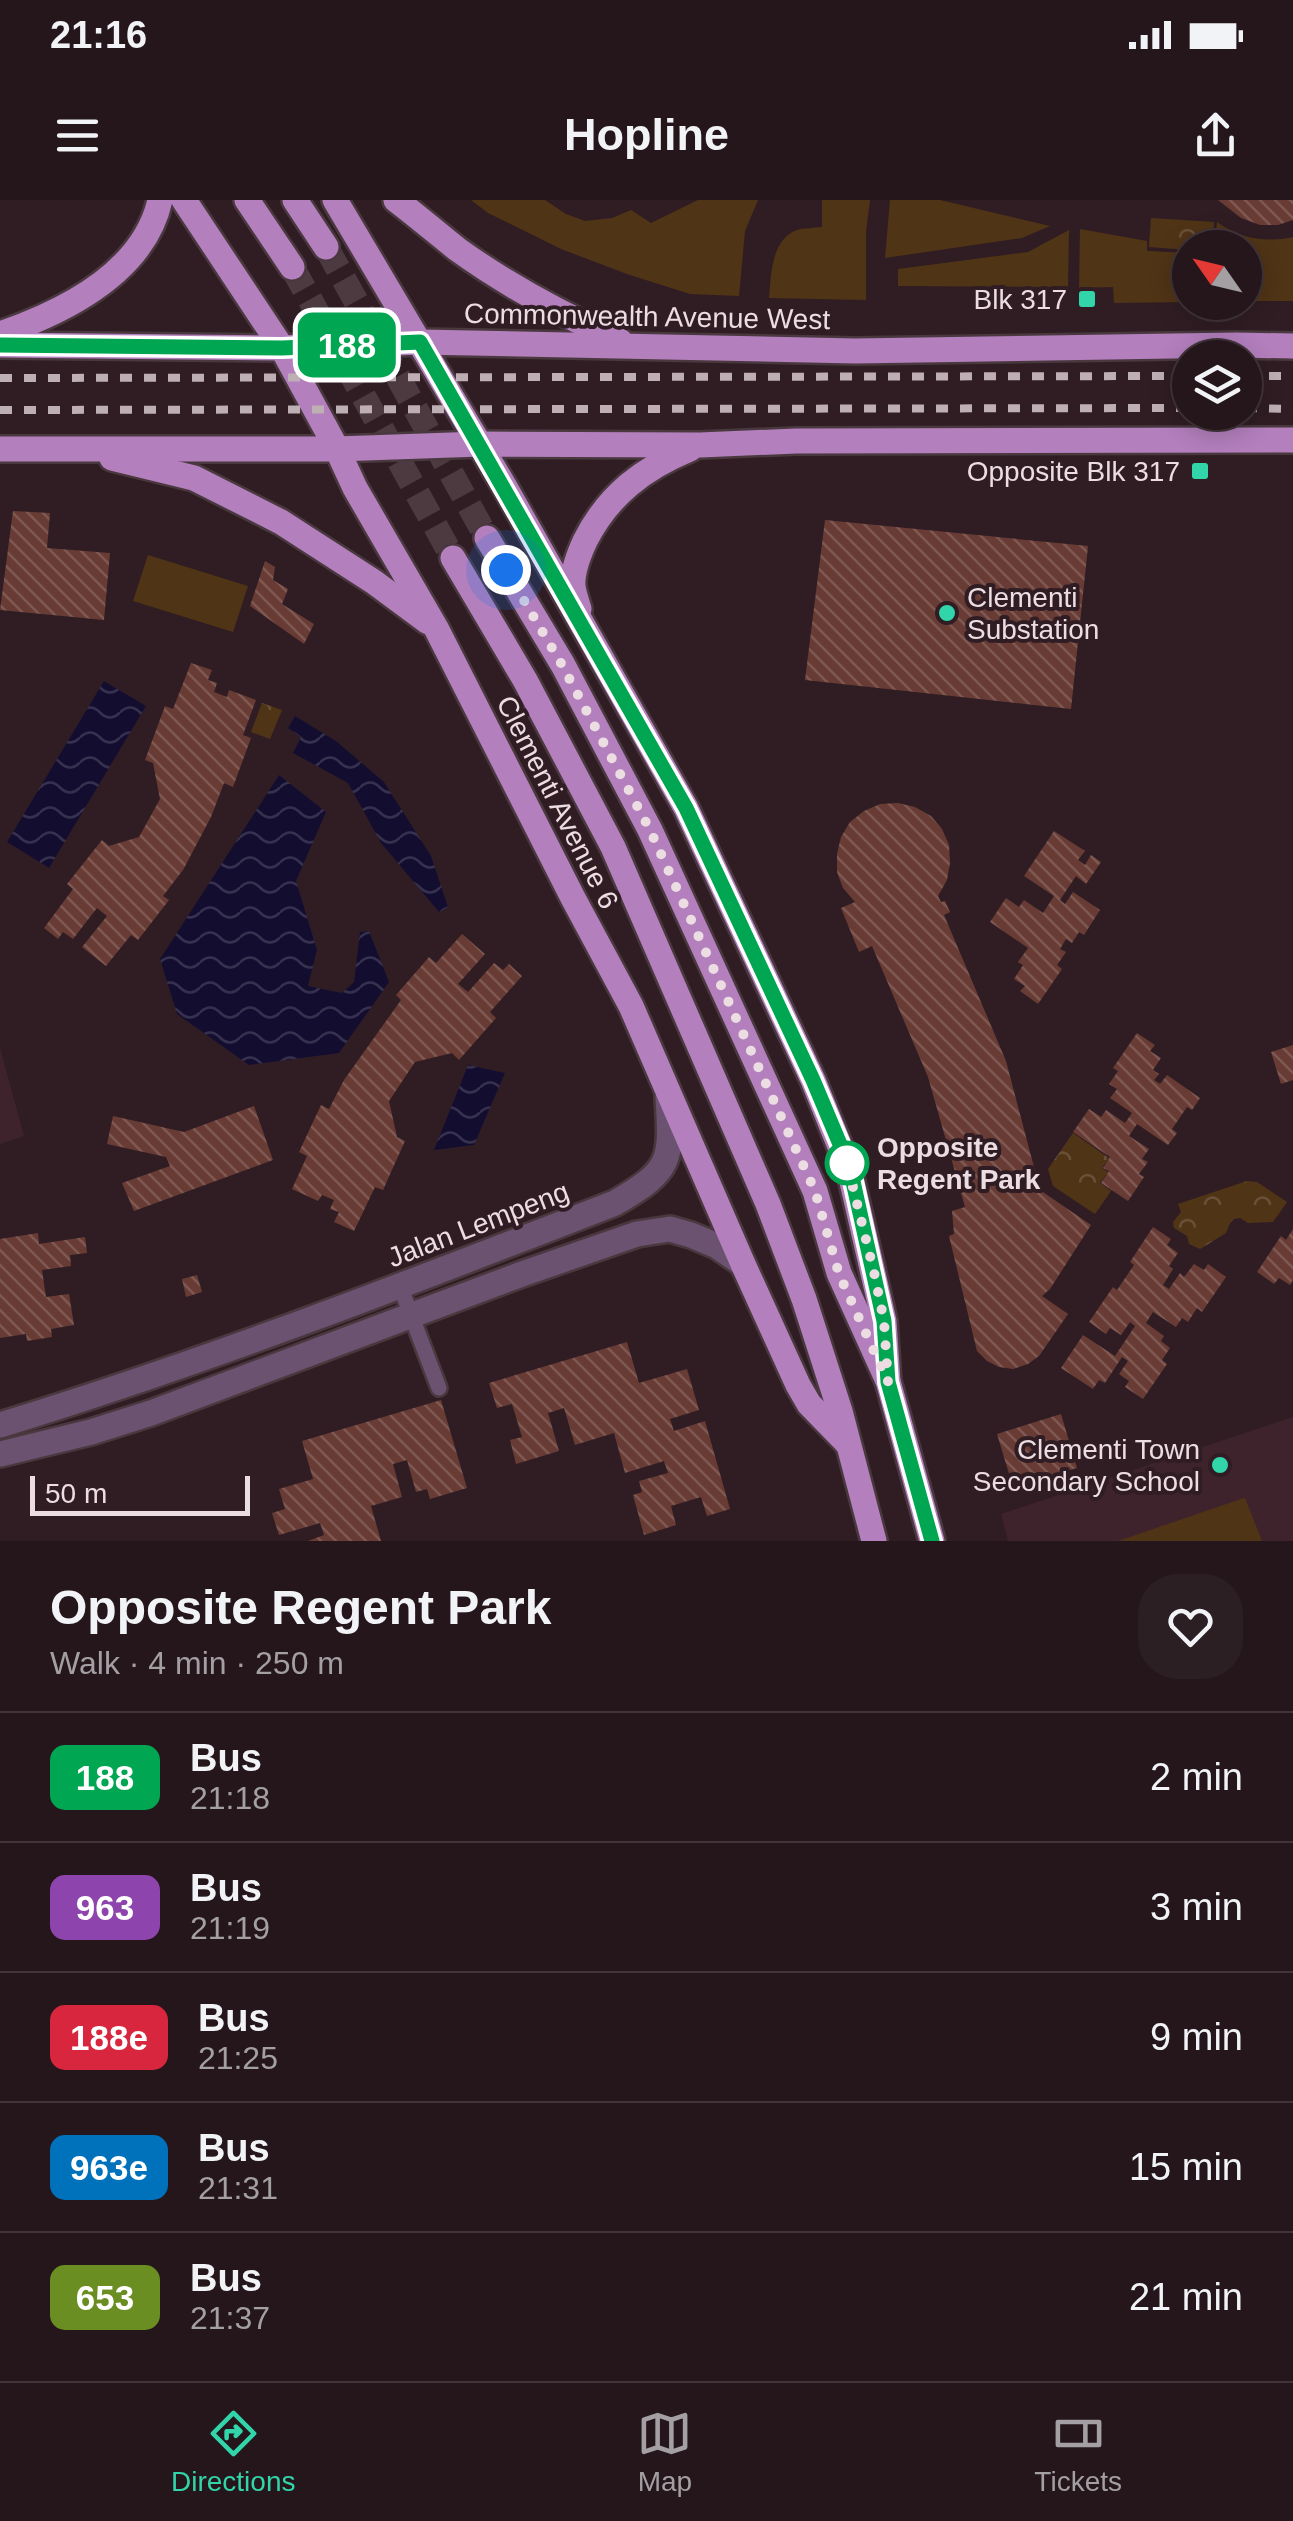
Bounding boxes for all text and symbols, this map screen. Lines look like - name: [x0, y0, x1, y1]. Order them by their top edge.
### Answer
- text: 21:16: [50, 14, 147, 56]
- icon: menu: [50, 108, 105, 163]
- icon: share: [1188, 108, 1243, 163]
- text: Hopline: [564, 109, 729, 160]
- north arrow: [1172, 230, 1262, 320]
- map controls: [1172, 230, 1262, 430]
- place label: Blk 317: [974, 284, 1067, 315]
- marker: Blk 317: [1076, 288, 1098, 310]
- street label: Commonwealth Avenue West: [464, 298, 831, 335]
- line badge: 188: [290, 312, 404, 378]
- text: 188: [318, 326, 376, 365]
- button: layers: [1172, 340, 1262, 430]
- place label: Opposite Blk 317: [967, 456, 1180, 487]
- marker: Opposite Blk 317: [1189, 460, 1211, 482]
- your location: [481, 545, 531, 595]
- place label: Clementi Substation: [967, 582, 1099, 645]
- marker: Clementi Substation: [936, 602, 958, 624]
- street label: Clementi Avenue 6: [491, 691, 625, 914]
- place label: Opposite Regent Park: [877, 1132, 1041, 1195]
- marker: Opposite Regent Park: [826, 1142, 868, 1184]
- street label: Jalan Lempeng: [383, 1176, 573, 1273]
- place label: Clementi Town Secondary School: [973, 1434, 1200, 1497]
- marker: Clementi Town Secondary School: [1209, 1454, 1231, 1476]
- scale bar: [30, 1471, 250, 1516]
- text: 50 m: [45, 1478, 107, 1509]
- button: heart: [1138, 1574, 1243, 1679]
- text: Opposite Regent Park: [50, 1581, 551, 1634]
- text: Walk · 4 min · 250 m: [50, 1645, 344, 1681]
- text: Bus: [190, 1737, 262, 1779]
- text: 2 min: [1150, 1756, 1243, 1798]
- text: 188: [76, 1758, 134, 1797]
- text: 21:18: [190, 1780, 270, 1816]
- text: Bus: [190, 1867, 262, 1909]
- text: 3 min: [1150, 1886, 1243, 1928]
- text: 963: [76, 1888, 134, 1927]
- text: 21:19: [190, 1910, 270, 1946]
- text: Bus: [198, 1997, 270, 2039]
- text: 9 min: [1150, 2016, 1243, 2058]
- text: 188e: [70, 2018, 148, 2057]
- text: 21:25: [198, 2040, 278, 2076]
- text: Bus: [198, 2127, 270, 2169]
- text: 15 min: [1129, 2146, 1243, 2188]
- text: 963e: [70, 2148, 148, 2187]
- text: 21:31: [198, 2170, 278, 2206]
- text: Bus: [190, 2257, 262, 2299]
- text: 21 min: [1129, 2276, 1243, 2318]
- text: 653: [76, 2278, 134, 2317]
- text: 21:37: [190, 2300, 270, 2336]
- tab: Directions: [171, 2406, 295, 2498]
- tab: Map: [637, 2406, 692, 2498]
- tab: Tickets: [1034, 2406, 1122, 2498]

